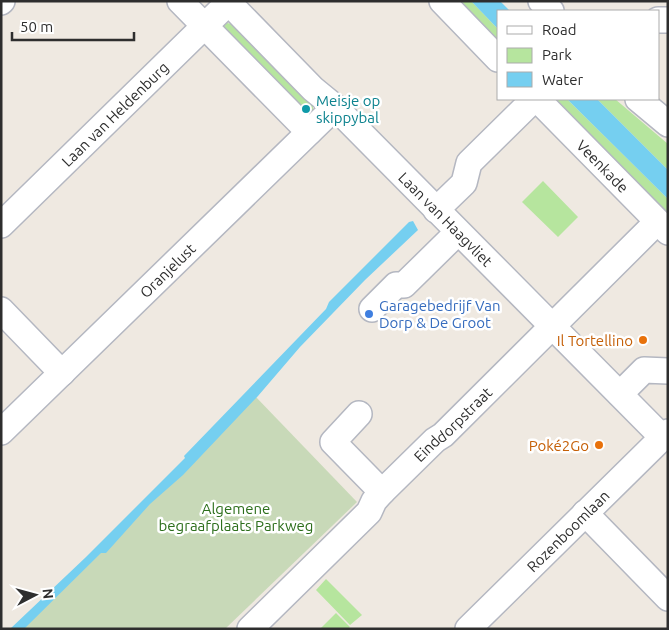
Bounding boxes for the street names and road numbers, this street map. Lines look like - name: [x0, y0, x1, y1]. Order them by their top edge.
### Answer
- street label: Laan van Heldenburg: [58, 58, 171, 170]
- street label: Veenkade: [574, 136, 632, 196]
- street label: Laan van Haagvliet: [396, 168, 496, 270]
- street label: Oranjelust: [136, 239, 199, 301]
- street label: Einddorpstraat: [410, 383, 495, 465]
- street label: Rozenboomlaan: [523, 486, 612, 575]

